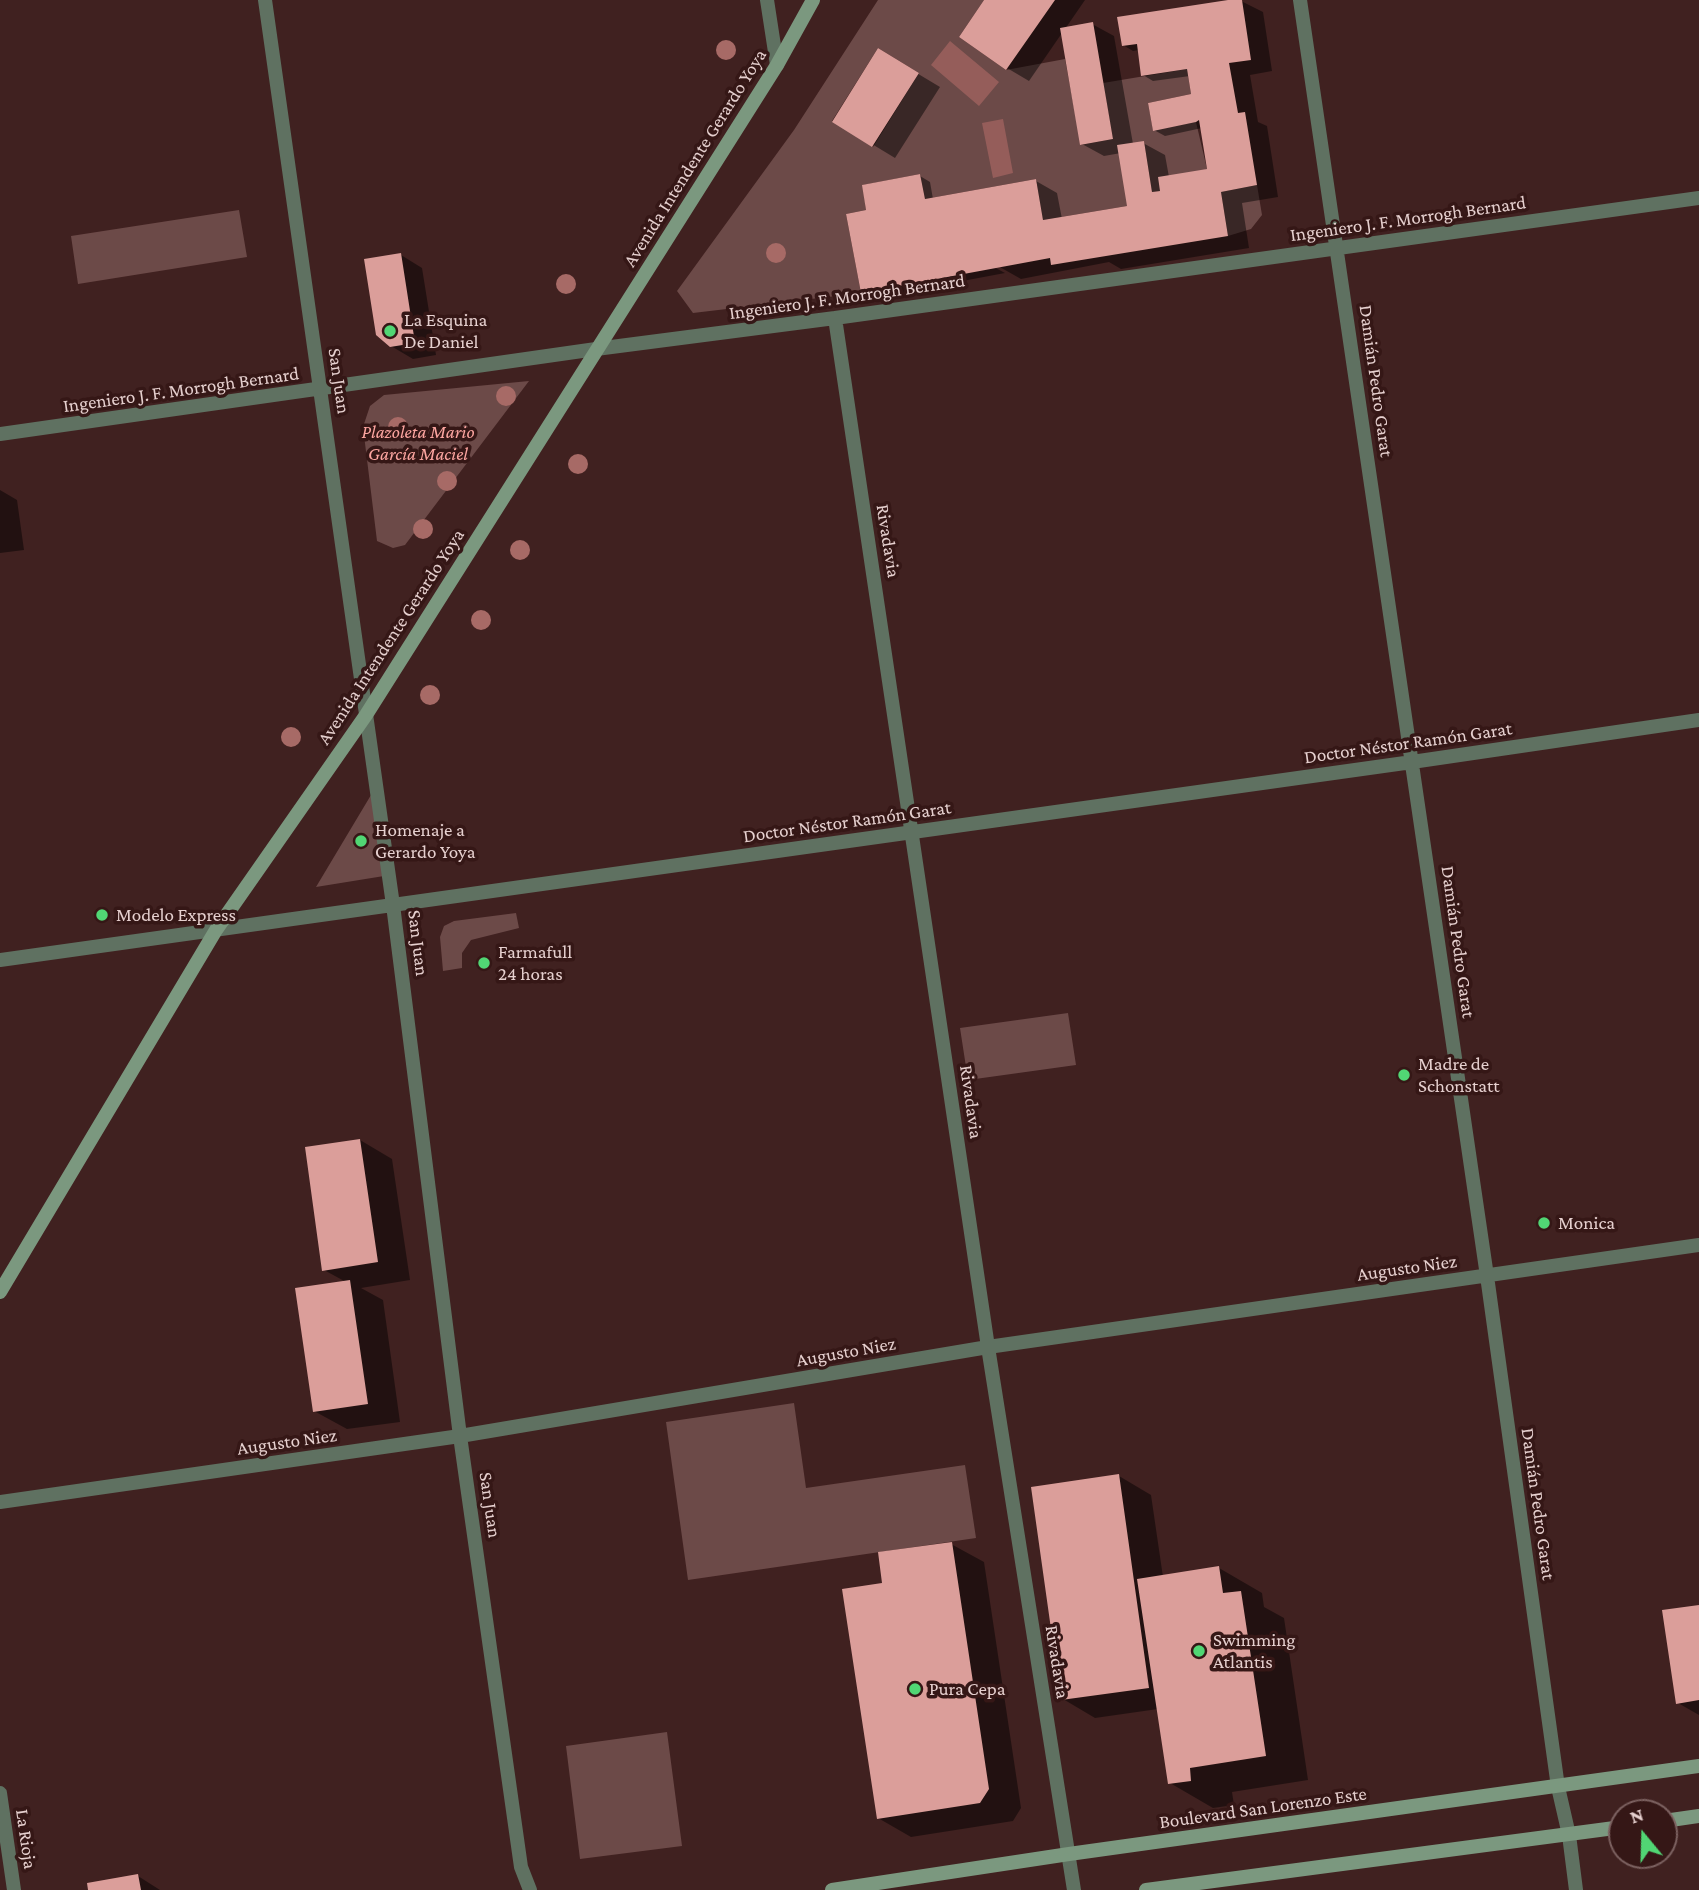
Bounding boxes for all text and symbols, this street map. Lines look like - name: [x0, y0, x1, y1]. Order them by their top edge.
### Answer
- street label: Avenida Intendente Gerardo Yoya: [618, 45, 772, 271]
- street label: Ingeniero J. F. Morrogh Bernard: [1288, 191, 1528, 247]
- street label: Ingeniero J. F. Morrogh Bernard: [727, 269, 967, 325]
- street label: Damián Pedro Garat: [1354, 303, 1398, 459]
- place label: La Esquina De Daniel: [404, 309, 487, 353]
- marker: La Esquina De Daniel: [382, 323, 398, 339]
- street label: San Juan: [323, 347, 355, 415]
- street label: Ingeniero J. F. Morrogh Bernard: [61, 362, 301, 418]
- park label: Plazoleta Mario García Maciel: [362, 421, 474, 465]
- street label: Rivadavia: [871, 503, 905, 579]
- street label: Avenida Intendente Gerardo Yoya: [313, 525, 469, 749]
- street label: Doctor Néstor Ramón Garat: [1302, 717, 1514, 769]
- street label: Doctor Néstor Ramón Garat: [741, 796, 953, 848]
- place label: Homenaje a Gerardo Yoya: [375, 819, 475, 863]
- marker: Homenaje a Gerardo Yoya: [353, 833, 369, 849]
- street label: Damián Pedro Garat: [1436, 864, 1480, 1020]
- place label: Modelo Express: [116, 904, 236, 926]
- marker: Modelo Express: [94, 907, 110, 923]
- street label: San Juan: [403, 909, 433, 977]
- place label: Farmafull 24 horas: [498, 941, 572, 985]
- marker: Farmafull 24 horas: [476, 955, 492, 971]
- place label: Madre de Schonstatt: [1418, 1053, 1500, 1097]
- street label: Rivadavia: [955, 1064, 987, 1140]
- marker: Madre de Schonstatt: [1396, 1067, 1412, 1083]
- place label: Monica: [1558, 1212, 1615, 1234]
- marker: Monica: [1536, 1215, 1552, 1231]
- street label: Augusto Niez: [1356, 1250, 1458, 1286]
- street label: Augusto Niez: [795, 1332, 897, 1372]
- street label: Augusto Niez: [236, 1424, 338, 1460]
- street label: Damián Pedro Garat: [1516, 1426, 1560, 1582]
- street label: San Juan: [474, 1471, 506, 1539]
- street label: Rivadavia: [1040, 1624, 1074, 1700]
- place label: Swimming Atlantis: [1213, 1629, 1296, 1673]
- marker: Swimming Atlantis: [1191, 1643, 1207, 1659]
- place label: Pura Cepa: [929, 1678, 1006, 1700]
- marker: Pura Cepa: [907, 1681, 923, 1697]
- street label: Boulevard San Lorenzo Este: [1158, 1782, 1368, 1834]
- north arrow: [1608, 1799, 1678, 1869]
- text: N: [1627, 1804, 1646, 1828]
- street label: La Rioja: [11, 1808, 41, 1870]

